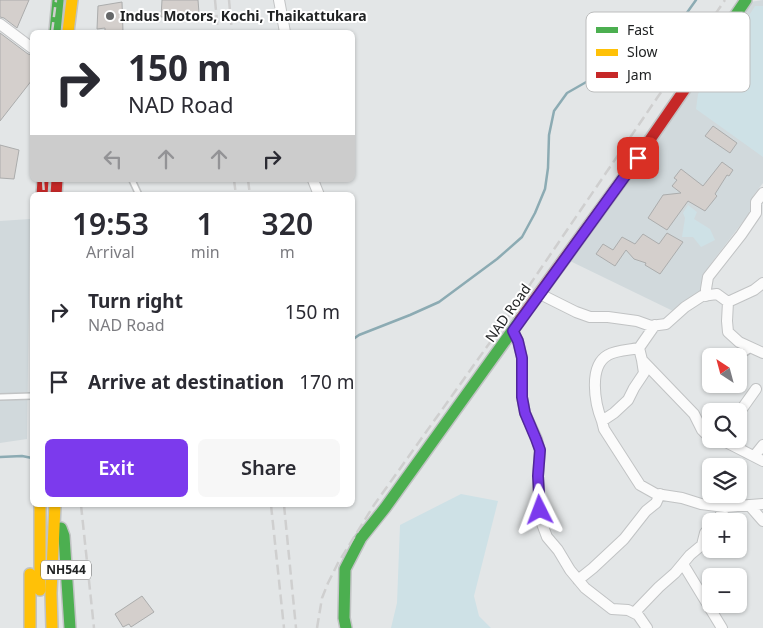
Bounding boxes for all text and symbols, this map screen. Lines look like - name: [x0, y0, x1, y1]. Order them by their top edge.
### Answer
- place label: Indus Motors, Kochi, Thaikattukara: [120, 6, 367, 25]
- marker: Indus Motors, Kochi, Thaikattukara: [104, 10, 116, 22]
- legend: [586, 12, 750, 92]
- text: Fast: [627, 20, 654, 39]
- text: Slow: [627, 42, 658, 61]
- text: 150 m: [128, 44, 231, 91]
- icon: right: [45, 50, 110, 115]
- text: Jam: [625, 65, 652, 84]
- text: NAD Road: [128, 89, 233, 119]
- pin: [617, 137, 659, 179]
- icon: arrive: [624, 144, 652, 172]
- icon: left: [99, 145, 127, 173]
- icon: ahead: [152, 145, 180, 173]
- icon: ahead: [205, 145, 233, 173]
- icon: right: [258, 145, 286, 173]
- text: 19:53: [72, 203, 149, 244]
- text: 1: [197, 203, 214, 244]
- text: 320: [262, 203, 313, 244]
- text: Arrival: [86, 241, 135, 263]
- text: min: [191, 241, 220, 263]
- text: m: [280, 241, 295, 263]
- street label: NAD Road: [481, 280, 535, 346]
- text: Turn right: [88, 288, 183, 314]
- icon: right: [45, 298, 73, 326]
- text: 150 m: [285, 299, 340, 325]
- text: NAD Road: [88, 314, 165, 336]
- north arrow: [702, 348, 748, 392]
- map controls: [702, 348, 747, 613]
- icon: arrive: [45, 368, 73, 396]
- text: Arrive at destination: [88, 369, 284, 395]
- text: 170 m: [299, 369, 355, 395]
- button: search: [702, 403, 747, 448]
- button: Exit: [45, 439, 188, 497]
- button: Share: [198, 439, 340, 497]
- button: layers: [702, 458, 747, 503]
- position arrow: [513, 483, 565, 535]
- button: +: [702, 513, 747, 558]
- road number: NH544: [41, 560, 91, 580]
- button: −: [702, 568, 747, 613]

